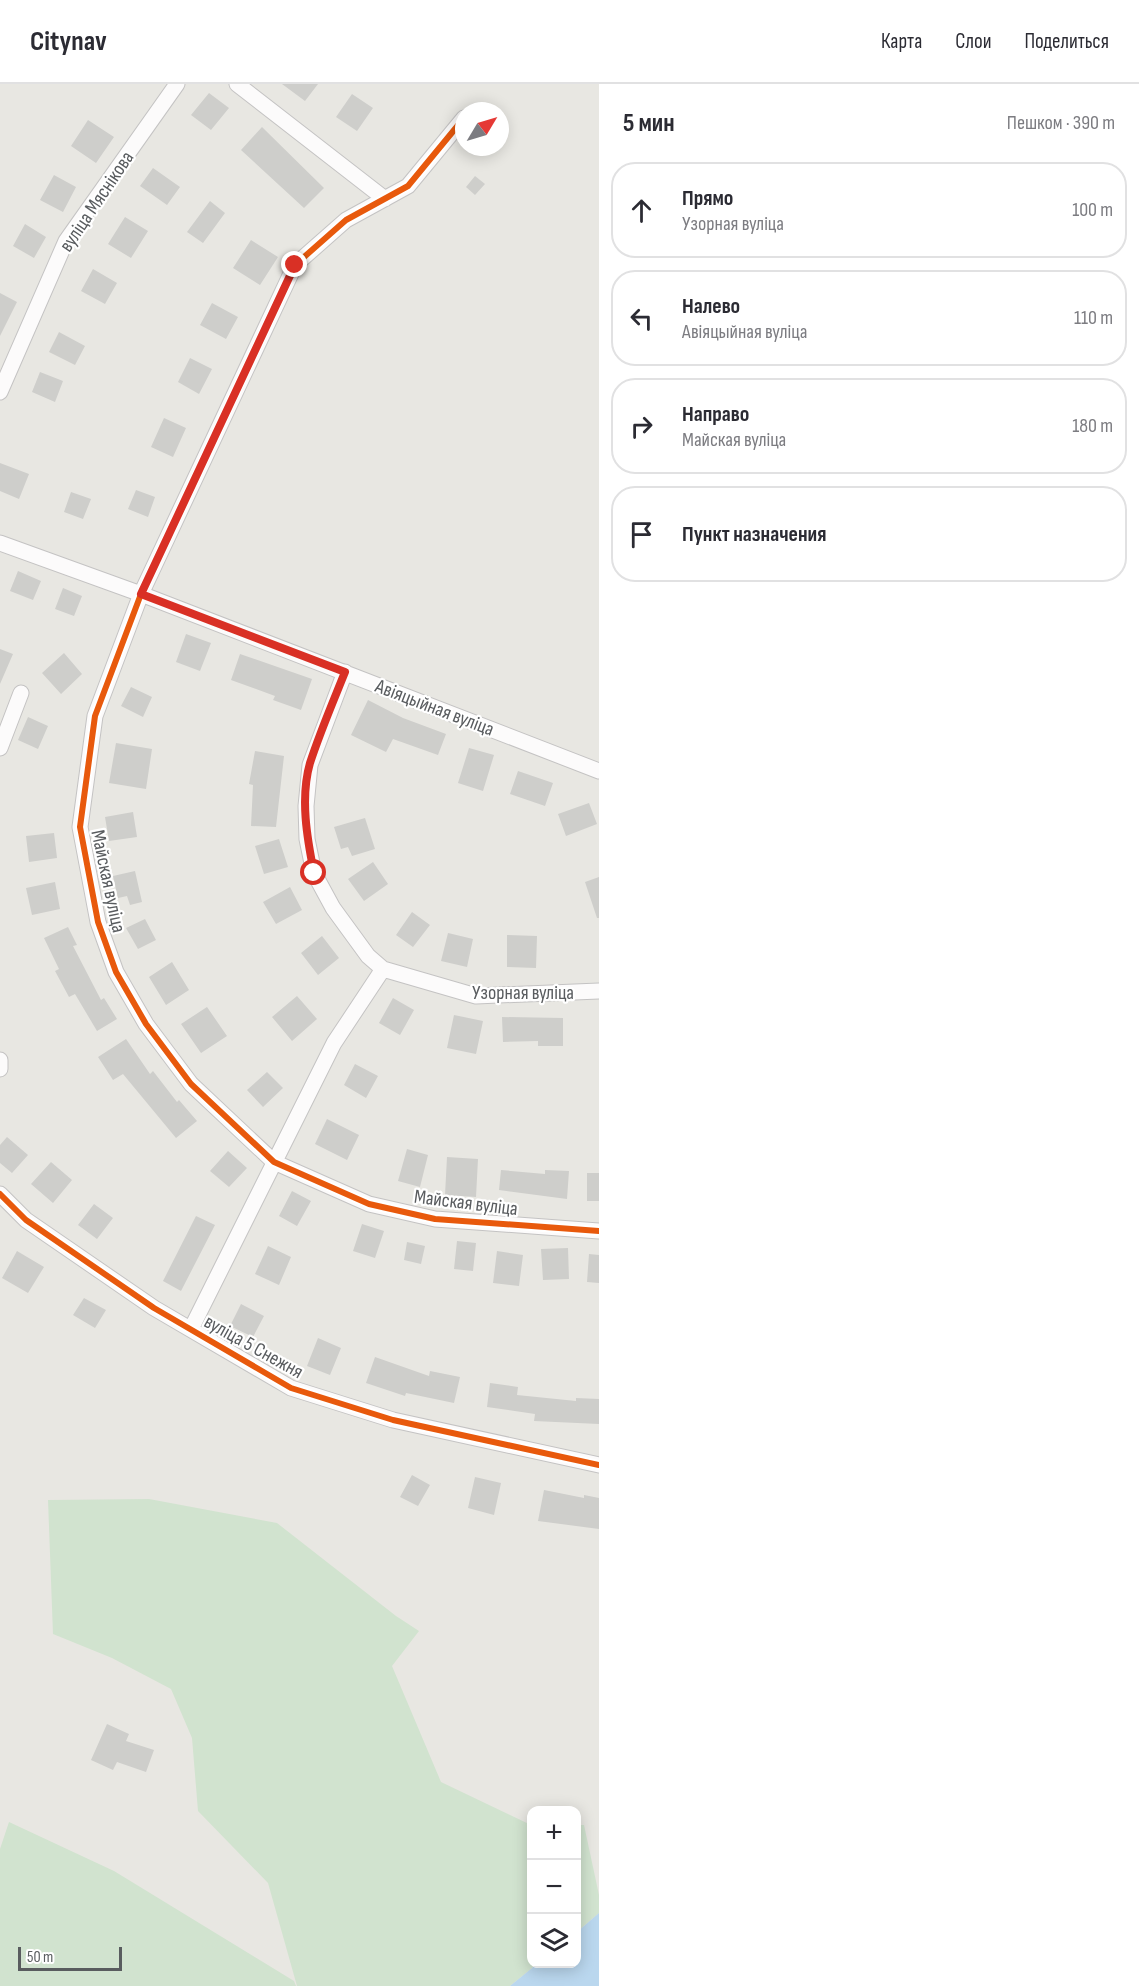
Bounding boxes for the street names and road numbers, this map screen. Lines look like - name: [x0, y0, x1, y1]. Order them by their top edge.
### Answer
- street label: вуліца Мяснікова: [54, 147, 139, 256]
- street label: Авіяцыйная вуліца: [371, 674, 497, 742]
- street label: Майская вуліца: [85, 828, 131, 935]
- street label: Узорная вуліца: [472, 981, 574, 1005]
- street label: Майская вуліца: [413, 1185, 519, 1221]
- street label: вуліца 5 Снежня: [200, 1310, 307, 1384]

